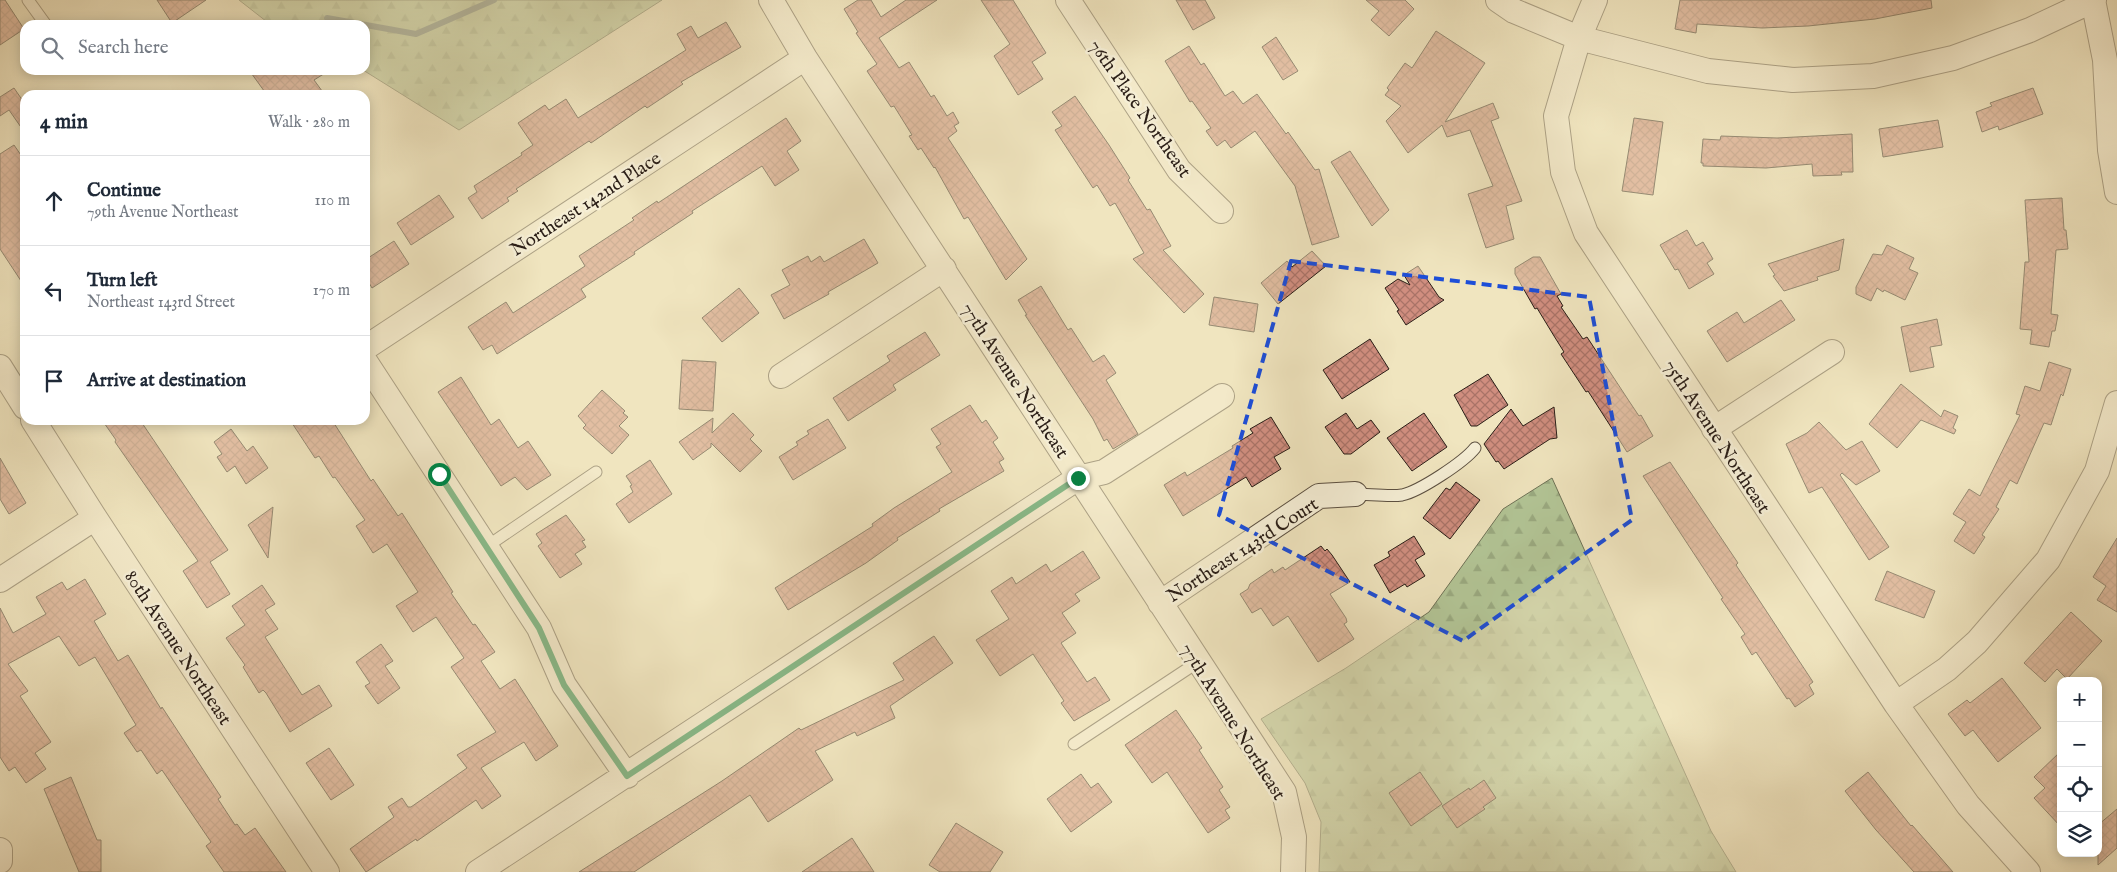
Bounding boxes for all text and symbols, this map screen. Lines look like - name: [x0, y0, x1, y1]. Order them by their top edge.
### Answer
- search box: [20, 20, 370, 75]
- icon: search: [38, 34, 66, 62]
- text: Search here: [78, 36, 169, 60]
- street label: 76th Place Northeast: [1083, 36, 1196, 183]
- text: 4 min: [40, 109, 88, 136]
- text: Walk · 280 m: [268, 113, 350, 133]
- street label: Northeast 142nd Place: [506, 147, 666, 262]
- text: Continue: [87, 179, 161, 203]
- icon: ahead: [40, 187, 68, 215]
- text: 110 m: [314, 191, 350, 211]
- text: 79th Avenue Northeast: [87, 203, 239, 223]
- text: Turn left: [87, 269, 158, 293]
- icon: left: [40, 277, 68, 305]
- text: 170 m: [313, 281, 350, 301]
- text: Northeast 143rd Street: [87, 293, 235, 313]
- street label: 77th Avenue Northeast: [955, 299, 1074, 464]
- street label: 75th Avenue Northeast: [1658, 356, 1775, 519]
- icon: arrive: [40, 367, 68, 395]
- text: Arrive at destination: [87, 369, 246, 393]
- route start: [428, 463, 451, 486]
- route end: [1067, 467, 1090, 490]
- street label: Northeast 143rd Court: [1163, 492, 1324, 609]
- street label: 80th Avenue Northeast: [118, 566, 237, 730]
- street label: 77th Avenue Northeast: [1174, 639, 1291, 805]
- map controls: [2057, 677, 2102, 857]
- button: +: [2057, 677, 2102, 722]
- button: −: [2057, 722, 2102, 767]
- button: locate: [2057, 767, 2102, 812]
- button: layers: [2057, 812, 2102, 857]

